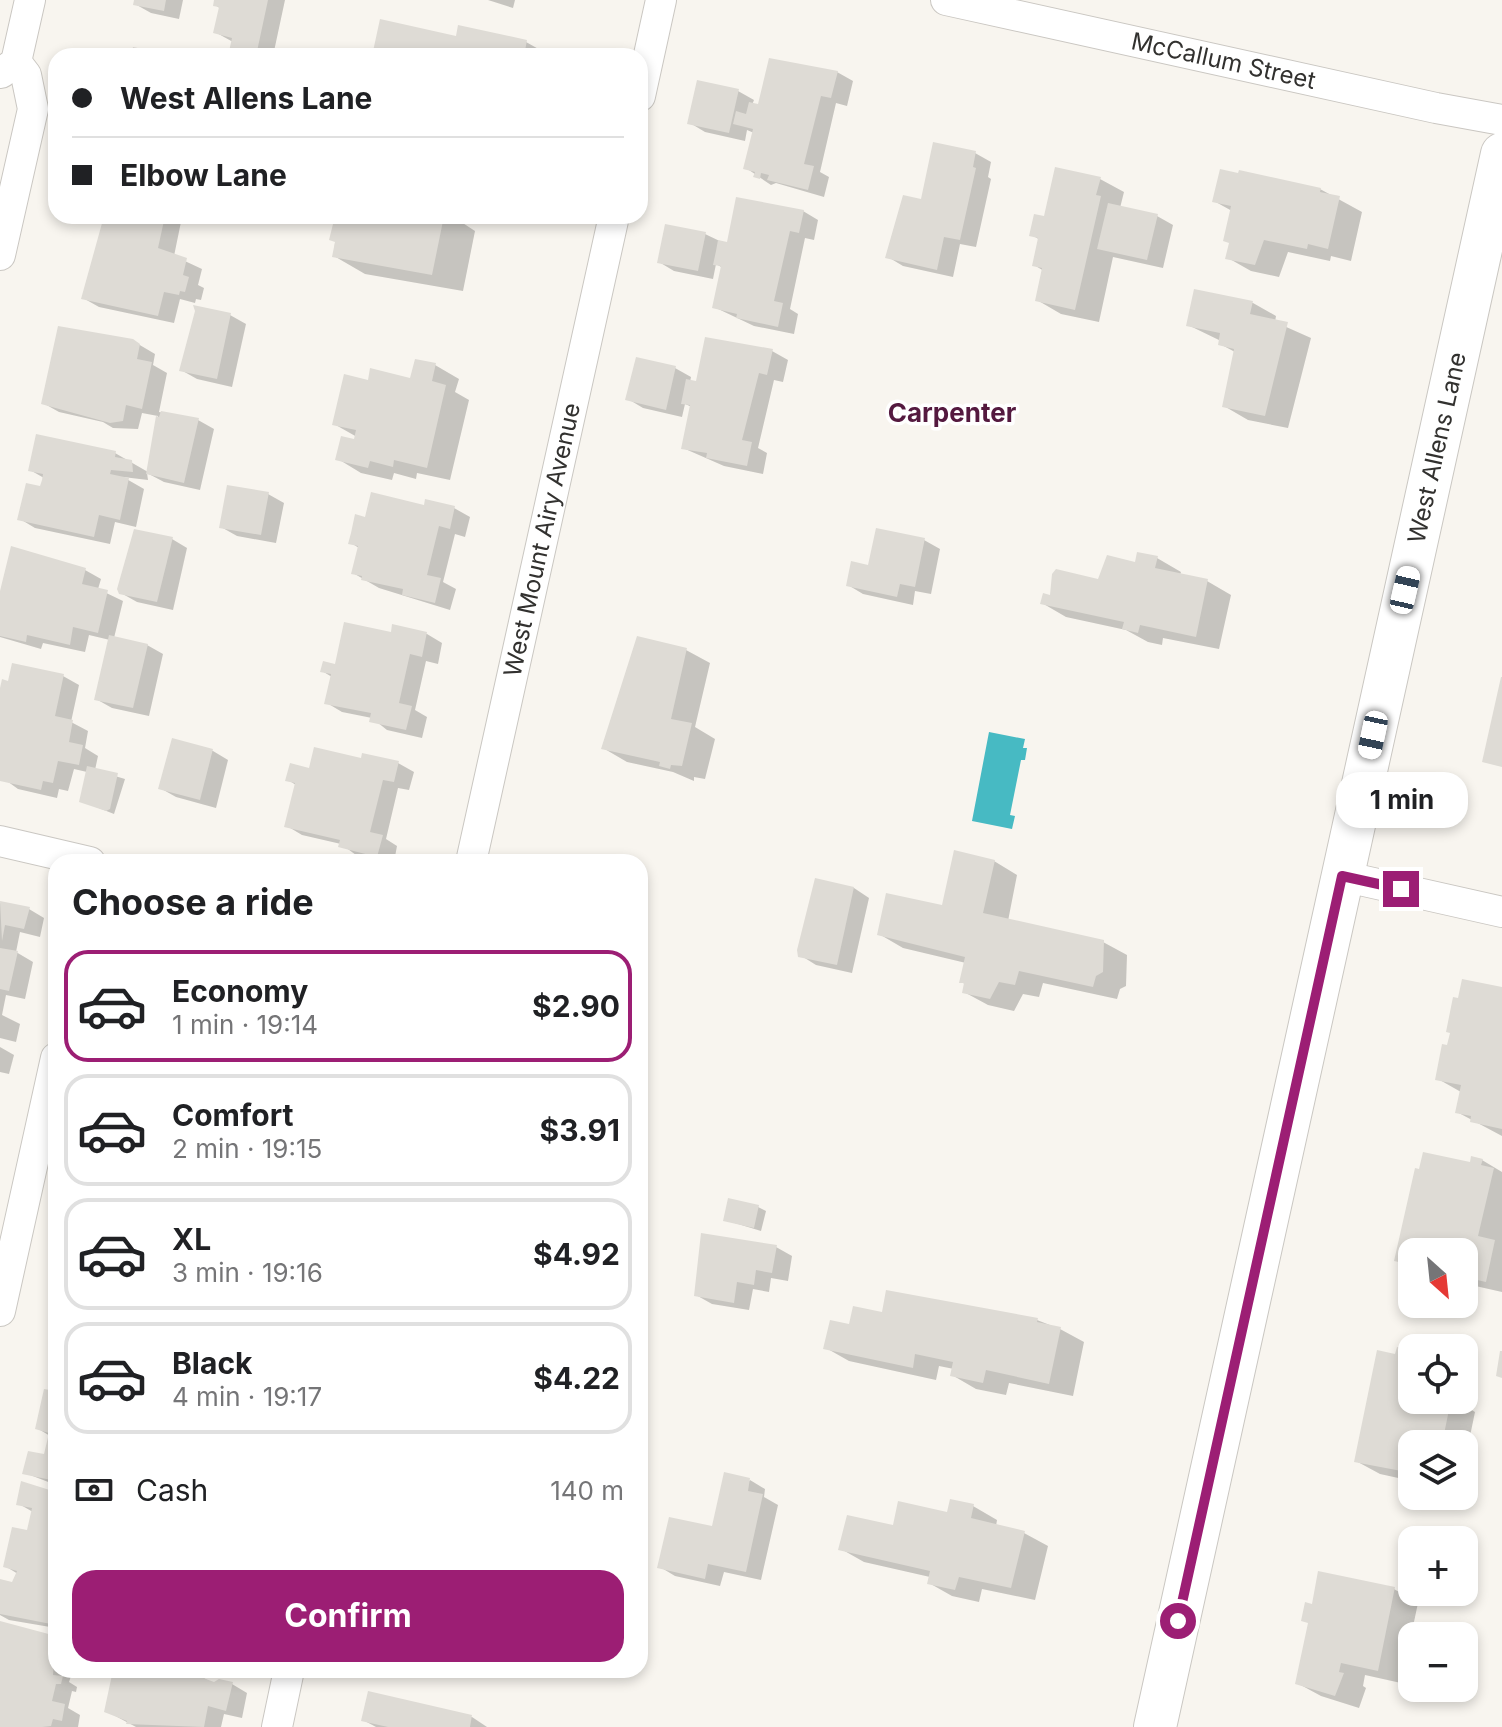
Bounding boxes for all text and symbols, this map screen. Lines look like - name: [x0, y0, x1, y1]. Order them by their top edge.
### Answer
- street label: McCallum Street: [1129, 26, 1318, 95]
- text: West Allens Lane: [120, 80, 372, 116]
- text: Elbow Lane: [120, 157, 287, 193]
- street label: West Allens Lane: [1402, 349, 1472, 546]
- district label: Carpenter: [888, 397, 1017, 428]
- street label: West Mount Airy Avenue: [497, 400, 586, 679]
- car: [1388, 564, 1422, 616]
- car: [1356, 709, 1390, 761]
- callout: 1 min: [1335, 773, 1467, 829]
- text: 1 min: [1370, 784, 1434, 815]
- route end: [1383, 871, 1419, 907]
- text: Choose a ride: [72, 880, 314, 924]
- icon: car: [76, 970, 148, 1042]
- text: Economy: [172, 973, 308, 1009]
- text: $2.90: [532, 988, 620, 1024]
- text: 1 min · 19:14: [172, 1009, 318, 1040]
- icon: car: [76, 1094, 148, 1166]
- text: Comfort: [172, 1097, 293, 1133]
- text: $3.91: [540, 1112, 620, 1148]
- text: 2 min · 19:15: [172, 1133, 322, 1164]
- icon: car: [76, 1218, 148, 1290]
- text: XL: [172, 1221, 211, 1257]
- text: $4.92: [533, 1236, 620, 1272]
- north arrow: [1398, 1238, 1478, 1318]
- map controls: [1398, 1238, 1478, 1702]
- text: 3 min · 19:16: [172, 1257, 323, 1288]
- button: locate: [1398, 1334, 1478, 1414]
- icon: car: [76, 1342, 148, 1414]
- text: Black: [172, 1345, 252, 1381]
- text: $4.22: [533, 1360, 620, 1396]
- text: 4 min · 19:17: [172, 1381, 322, 1412]
- button: layers: [1398, 1430, 1478, 1510]
- icon: cash: [72, 1468, 116, 1512]
- text: Cash: [136, 1472, 208, 1508]
- text: 140 m: [550, 1475, 624, 1506]
- button: +: [1398, 1526, 1478, 1606]
- button: Confirm: [72, 1570, 624, 1662]
- route start: [1160, 1603, 1196, 1639]
- button: −: [1398, 1622, 1478, 1702]

